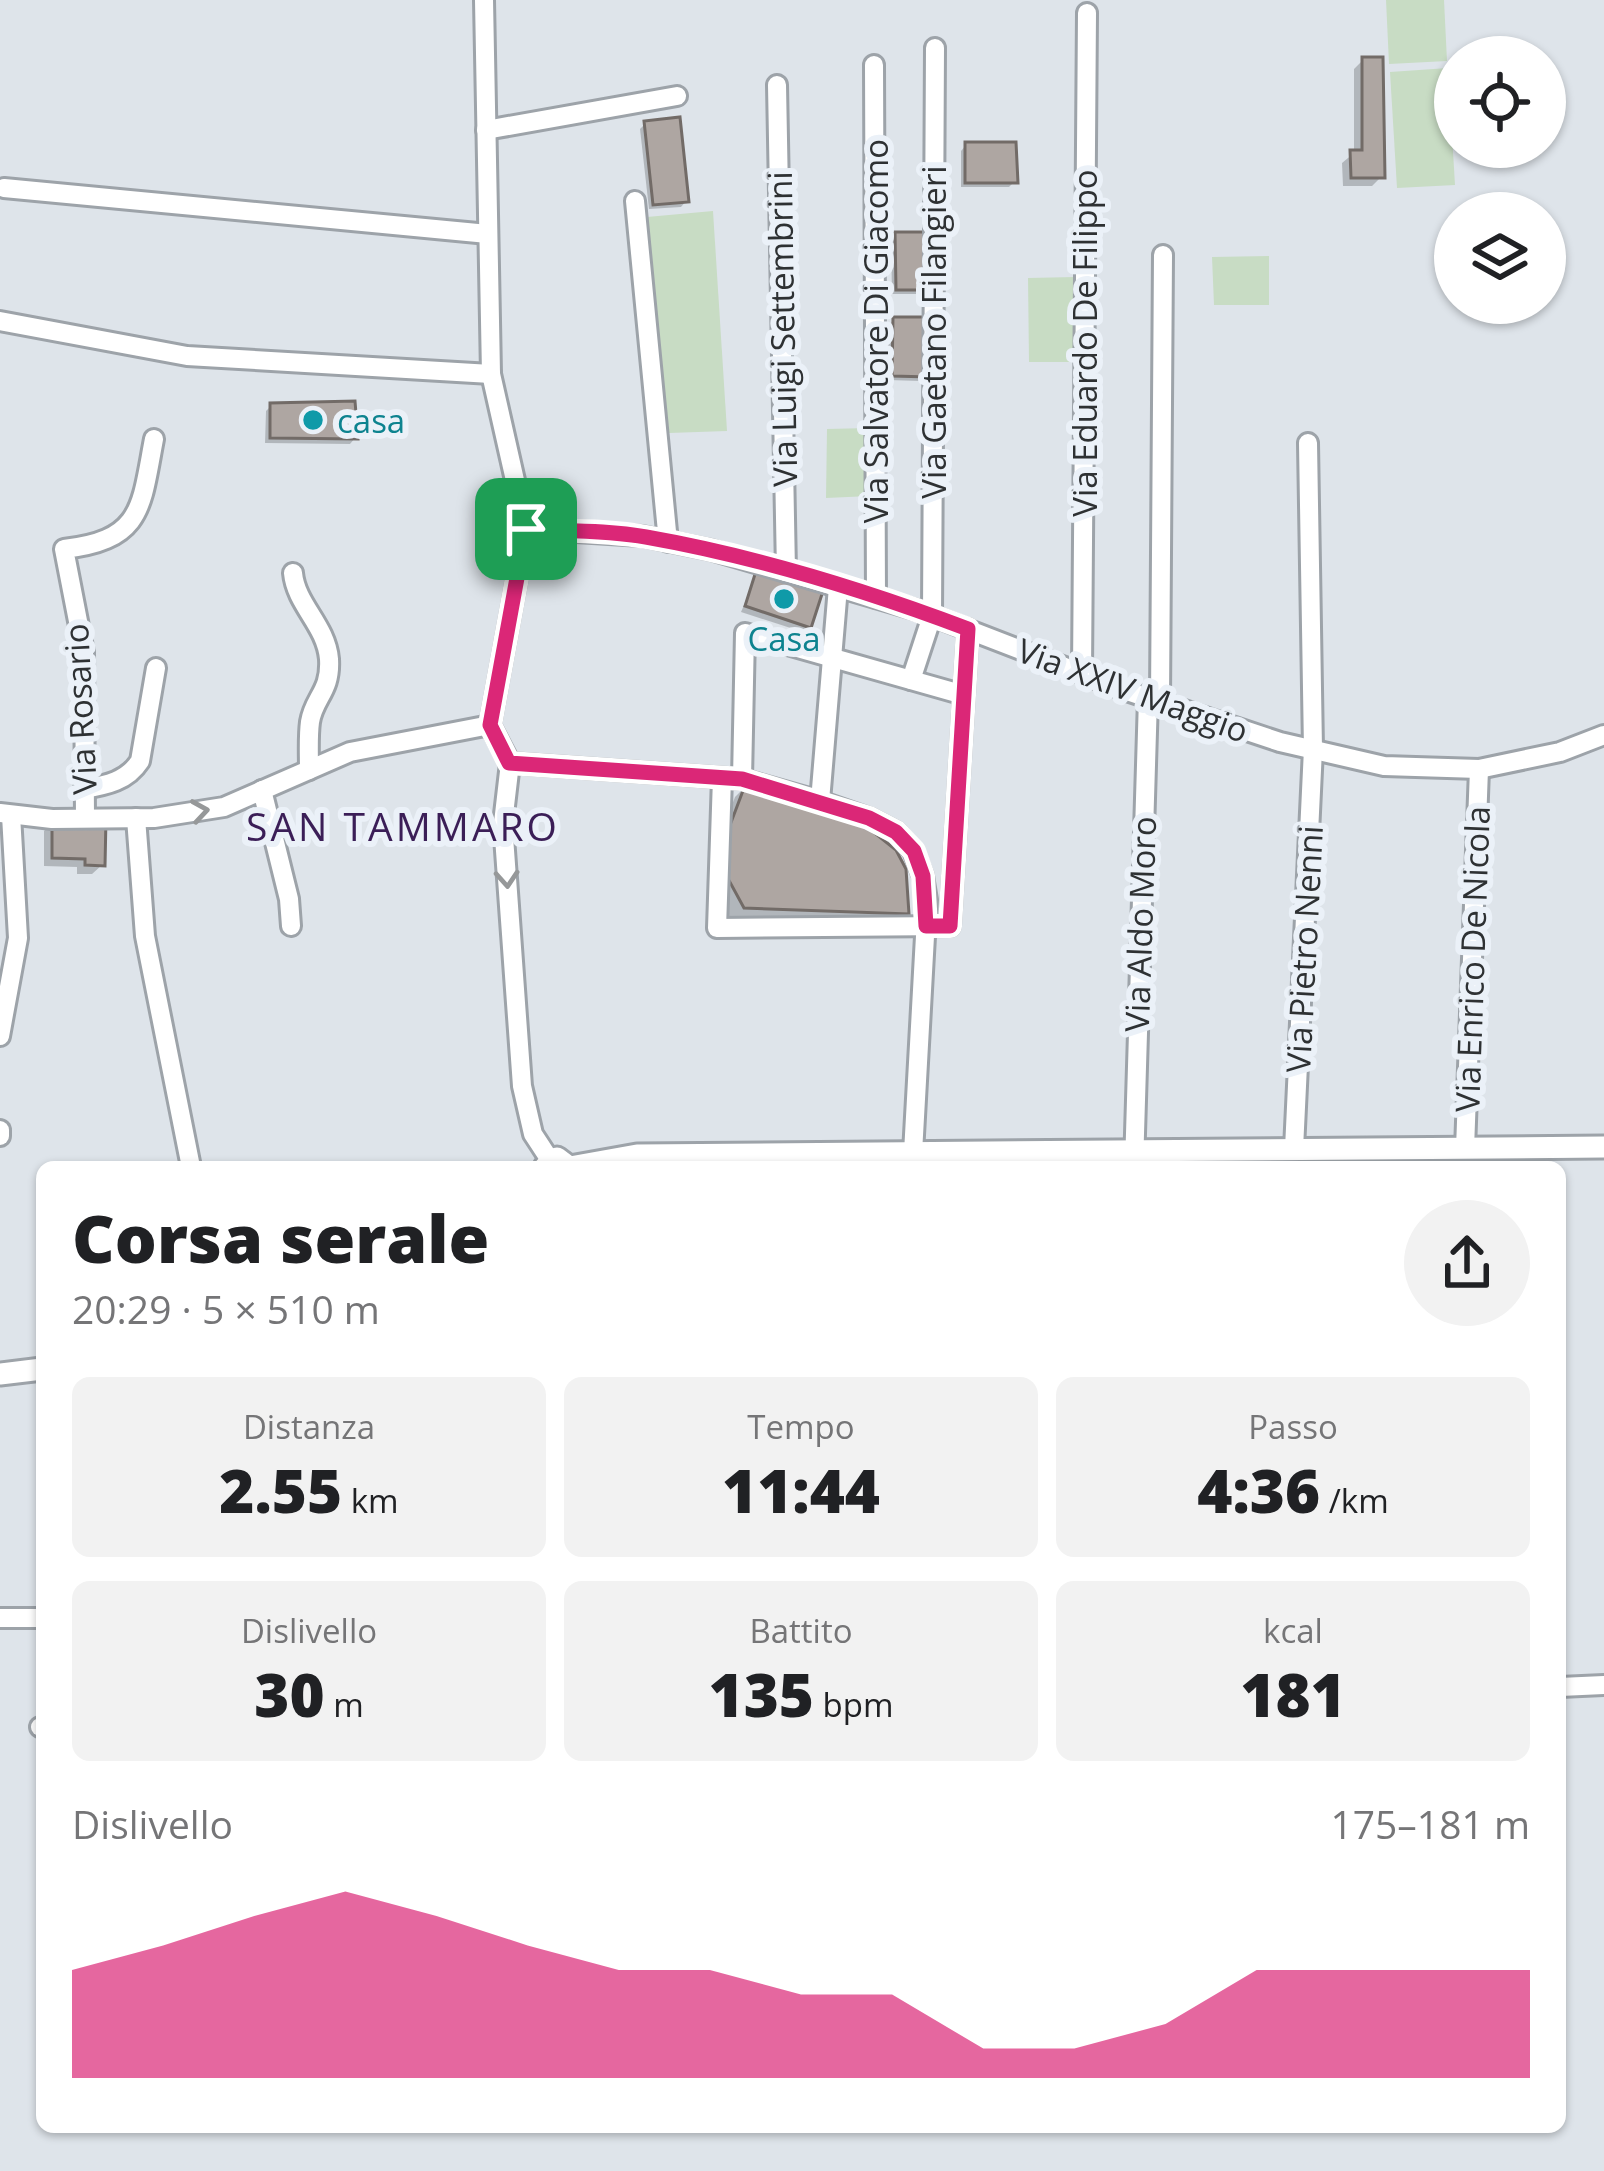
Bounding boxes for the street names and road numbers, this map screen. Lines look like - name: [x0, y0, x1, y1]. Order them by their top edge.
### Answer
- street label: Via Salvatore Di Giacomo: [853, 139, 898, 523]
- street label: Via Gaetano Filangieri: [911, 165, 956, 499]
- street label: Via Eduardo De Filippo: [1062, 169, 1107, 517]
- street label: Via Luigi Settembrini: [757, 171, 807, 487]
- street label: Via Rosario: [53, 623, 107, 795]
- street label: Via XXIV Maggio: [1011, 627, 1255, 753]
- street label: Via Enrico De Nicola: [1444, 805, 1500, 1113]
- street label: Via Aldo Moro: [1114, 815, 1166, 1033]
- street label: Via Pietro Nenni: [1275, 824, 1333, 1074]

